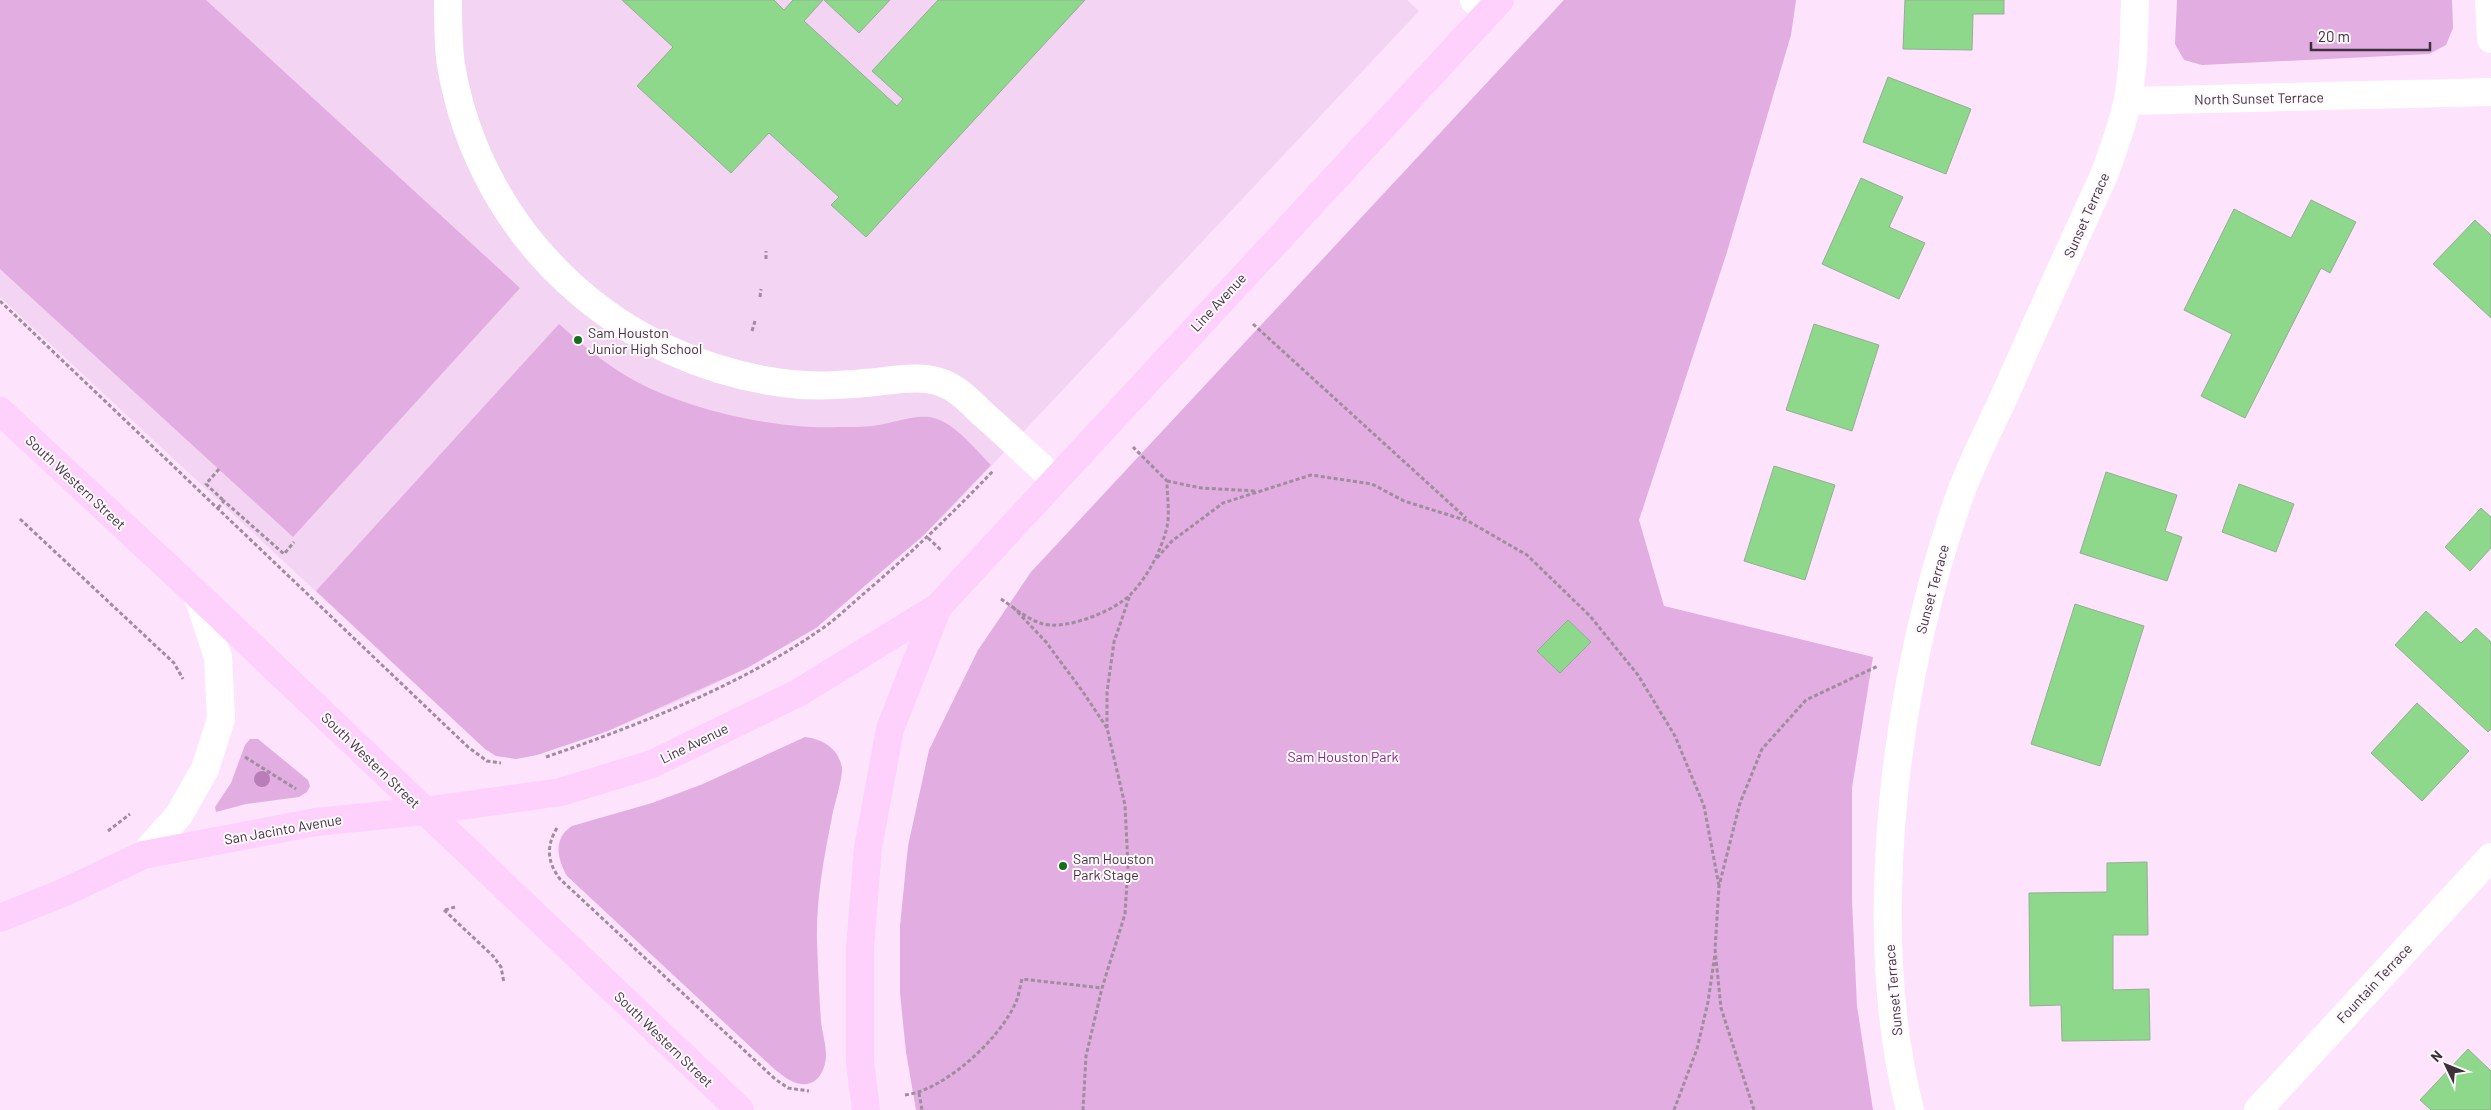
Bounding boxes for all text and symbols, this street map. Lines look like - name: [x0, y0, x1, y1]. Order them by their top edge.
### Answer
- scale bar: [2311, 20, 2430, 52]
- text: 20 m: [2318, 27, 2350, 45]
- street label: North Sunset Terrace: [2194, 88, 2324, 108]
- street label: Sunset Terrace: [2060, 170, 2112, 260]
- street label: Line Avenue: [1187, 269, 1249, 335]
- place label: Sam Houston Junior High School: [588, 324, 702, 357]
- marker: Sam Houston Junior High School: [572, 334, 584, 346]
- street label: South Western Street: [23, 431, 129, 533]
- street label: Sunset Terrace: [1912, 543, 1952, 635]
- street label: South Western Street: [318, 709, 424, 811]
- street label: Line Avenue: [657, 719, 731, 767]
- park label: Sam Houston Park: [1287, 748, 1399, 765]
- street label: San Jacinto Avenue: [223, 810, 343, 848]
- place label: Sam Houston Park Stage: [1073, 850, 1154, 883]
- marker: Sam Houston Park Stage: [1057, 860, 1069, 872]
- street label: Fountain Terrace: [2333, 940, 2415, 1026]
- street label: Sunset Terrace: [1881, 944, 1905, 1036]
- street label: South Western Street: [611, 988, 717, 1090]
- north arrow: [2421, 1040, 2471, 1090]
- text: N: [2427, 1047, 2446, 1065]

